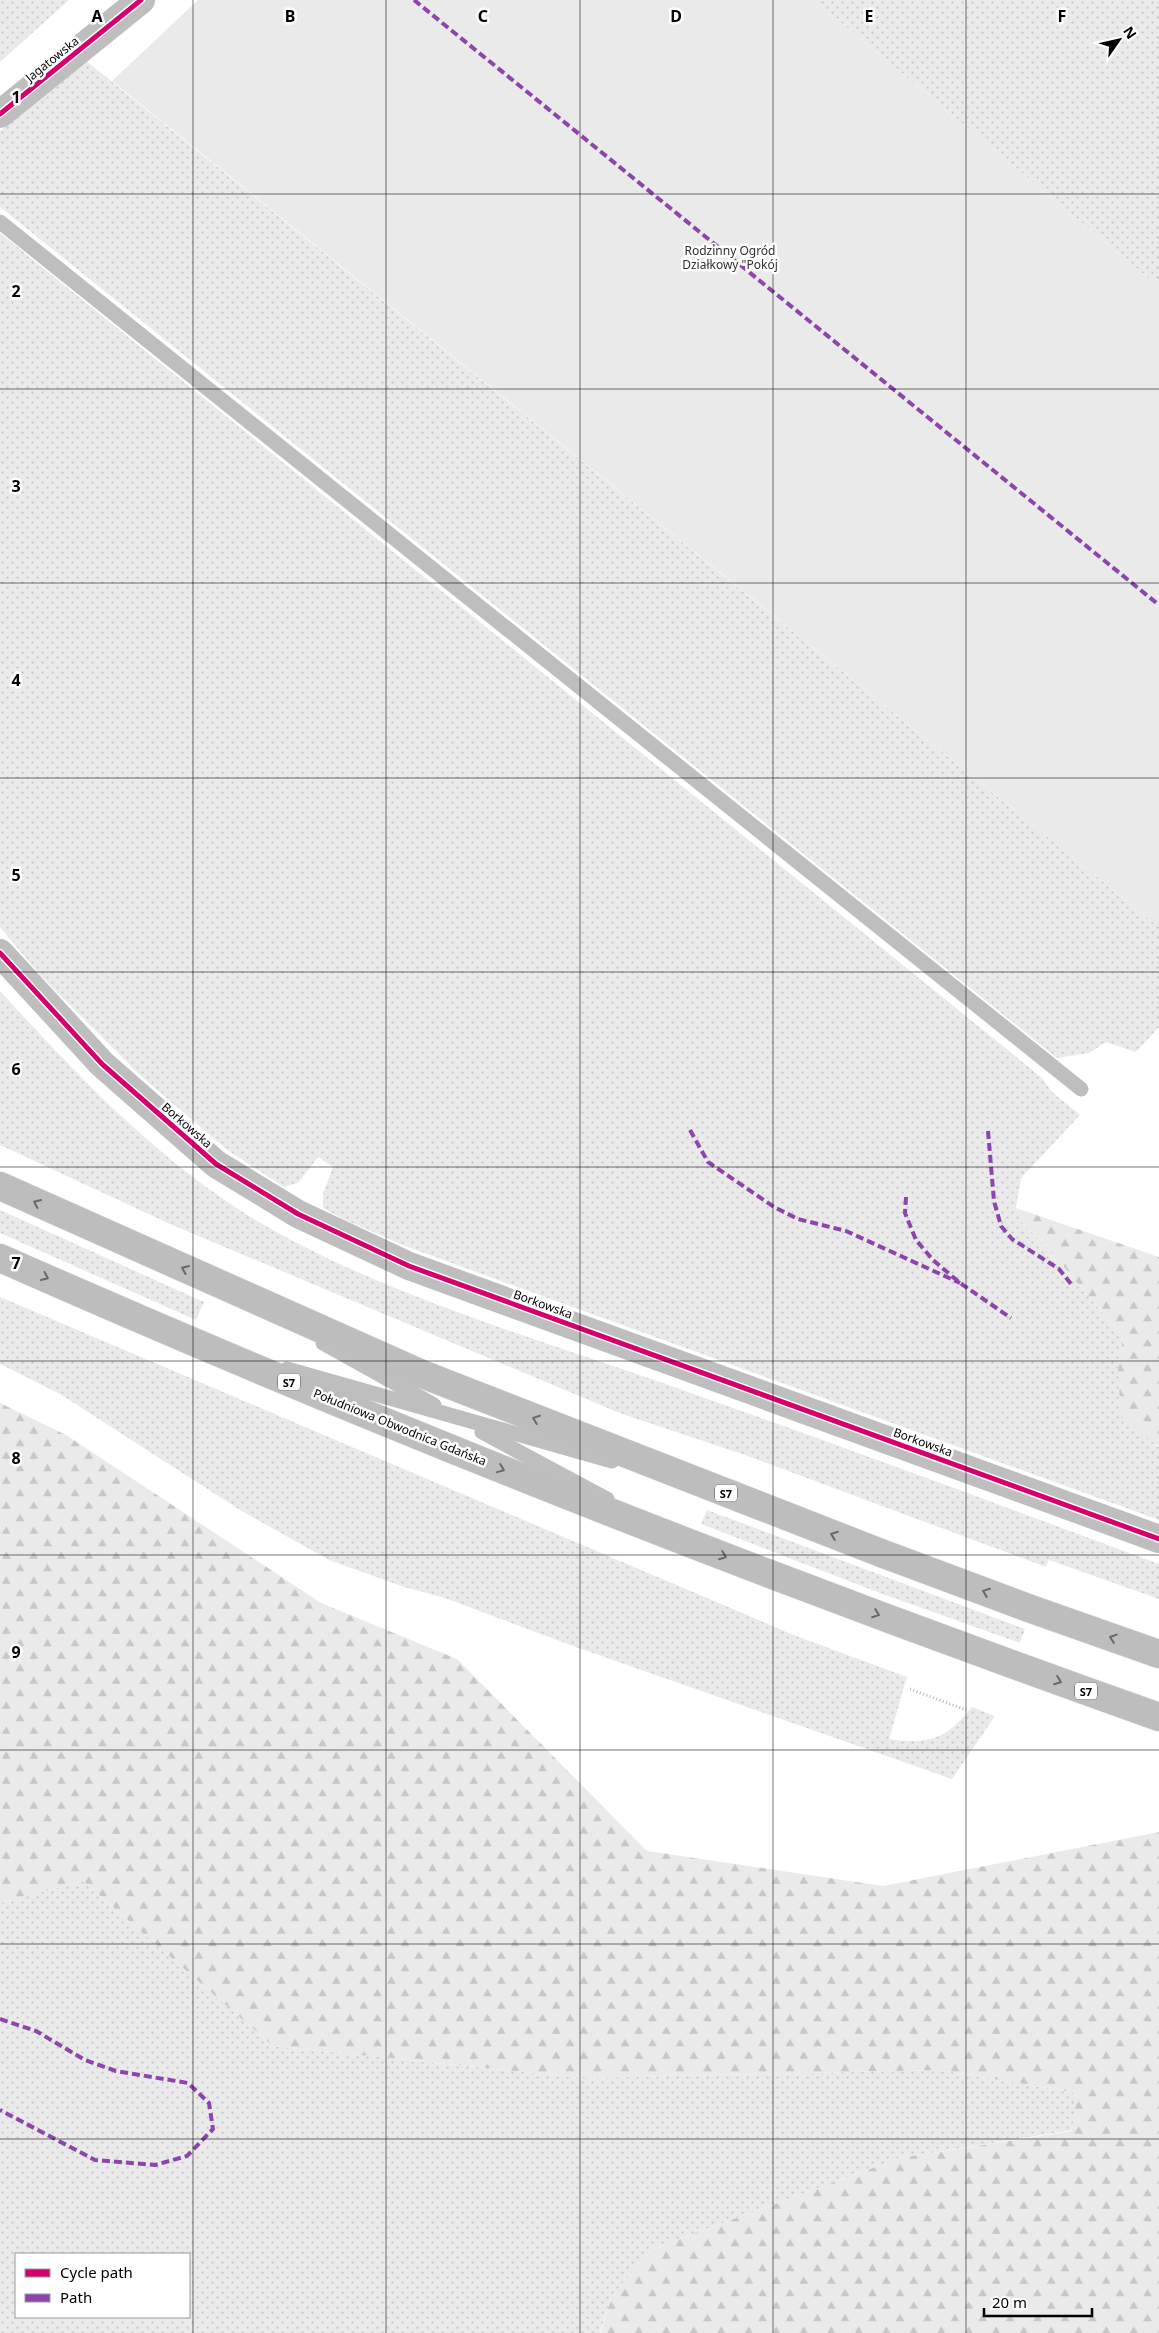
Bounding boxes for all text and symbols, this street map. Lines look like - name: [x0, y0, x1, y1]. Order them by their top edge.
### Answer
- text: A: [91, 5, 103, 27]
- text: B: [285, 5, 295, 27]
- text: C: [478, 5, 488, 27]
- text: D: [670, 5, 682, 27]
- text: E: [865, 5, 874, 27]
- text: F: [1058, 5, 1066, 27]
- north arrow: [1094, 15, 1144, 65]
- text: N: [1119, 22, 1141, 42]
- street label: Jagatowska: [21, 32, 82, 86]
- text: 1: [11, 86, 21, 108]
- park label: Rodzinny Ogród Działkowy "Pokój: [682, 242, 778, 273]
- text: 2: [11, 280, 21, 302]
- text: 3: [11, 475, 21, 497]
- text: 4: [11, 669, 21, 691]
- text: 5: [11, 864, 21, 886]
- text: 6: [11, 1058, 21, 1080]
- street label: Borkowska: [158, 1098, 216, 1152]
- one-way arrow: [33, 1199, 42, 1209]
- text: 7: [11, 1252, 21, 1274]
- one-way arrow: [181, 1265, 190, 1276]
- one-way arrow: [40, 1271, 49, 1282]
- street label: Borkowska: [511, 1285, 575, 1323]
- road number: S7: [278, 1374, 300, 1390]
- street label: Południowa Obwodnica Gdańska: [311, 1384, 489, 1470]
- one-way arrow: [532, 1415, 540, 1425]
- street label: Borkowska: [891, 1423, 955, 1461]
- text: 8: [11, 1447, 21, 1469]
- one-way arrow: [496, 1462, 505, 1473]
- road number: S7: [715, 1485, 737, 1502]
- one-way arrow: [830, 1531, 839, 1541]
- one-way arrow: [719, 1551, 727, 1561]
- one-way arrow: [982, 1588, 991, 1598]
- one-way arrow: [871, 1608, 879, 1618]
- one-way arrow: [1109, 1634, 1118, 1644]
- text: 9: [11, 1641, 21, 1663]
- one-way arrow: [1053, 1675, 1062, 1685]
- road number: S7: [1075, 1682, 1097, 1700]
- legend: [15, 2253, 190, 2318]
- text: Cycle path: [60, 2262, 133, 2282]
- scale bar: [984, 2286, 1092, 2318]
- text: Path: [60, 2287, 92, 2307]
- text: 20 m: [992, 2292, 1027, 2312]

